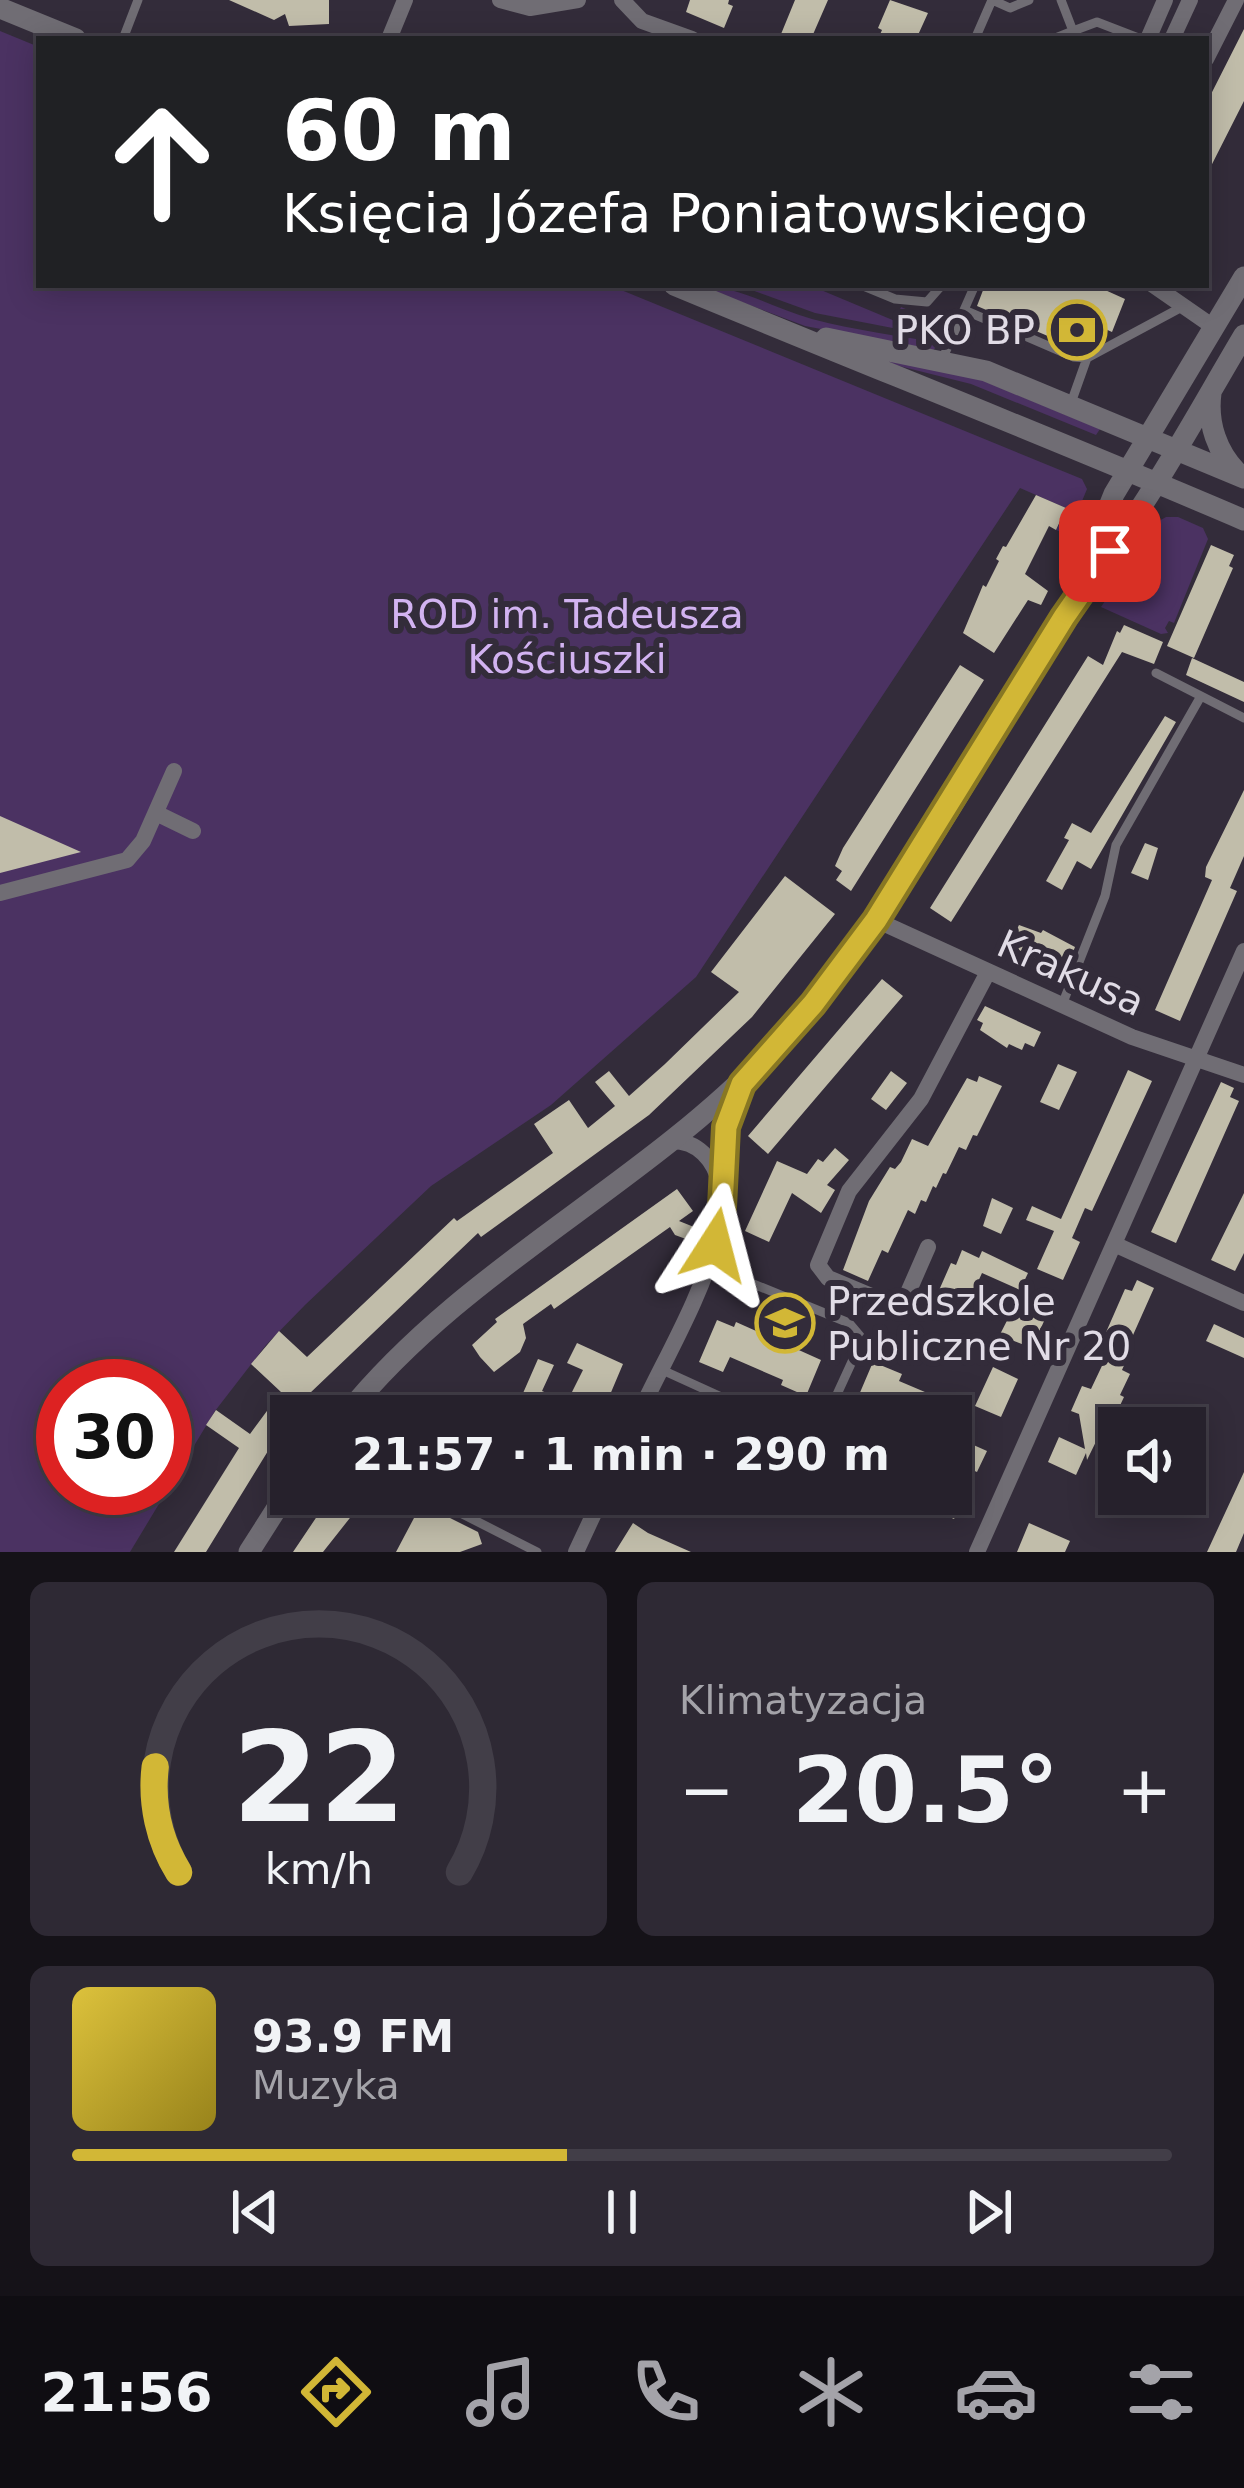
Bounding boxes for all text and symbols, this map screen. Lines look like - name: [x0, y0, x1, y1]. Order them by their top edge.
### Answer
- text: 60 m: [282, 82, 516, 180]
- icon: ahead: [84, 84, 240, 240]
- text: Księcia Józefa Poniatowskiego: [282, 182, 1088, 245]
- bank icon: PKO BP: [1046, 299, 1108, 361]
- place label: PKO BP: [895, 308, 1035, 353]
- pin: [1059, 500, 1161, 602]
- icon: arrive: [1077, 518, 1143, 584]
- park label: ROD im. Tadeusza Kościuszki: [390, 592, 744, 682]
- street label: Krakusa: [991, 921, 1151, 1025]
- position arrow: [652, 1182, 778, 1308]
- place label: Przedszkole Publiczne Nr 20: [827, 1279, 1131, 1369]
- school or university icon: Przedszkole Publiczne Nr 20: [754, 1292, 816, 1354]
- speed limit sign: 30: [36, 1359, 192, 1515]
- map controls: [1098, 1407, 1206, 1515]
- button: sound: [1098, 1407, 1206, 1515]
- text: 21:57 · 1 min · 290 m: [352, 1428, 890, 1481]
- text: Klimatyzacja: [679, 1678, 927, 1723]
- text: 22: [232, 1705, 405, 1850]
- text: 20.5°: [792, 1738, 1059, 1843]
- text: −: [679, 1752, 734, 1829]
- text: +: [1117, 1752, 1172, 1829]
- text: km/h: [264, 1844, 373, 1894]
- text: 93.9 FM: [252, 2010, 454, 2063]
- text: Muzyka: [252, 2063, 400, 2108]
- icon: previous: [222, 2179, 288, 2245]
- icon: pause: [589, 2179, 655, 2245]
- icon: next: [956, 2179, 1022, 2245]
- icon: directions: [294, 2350, 378, 2434]
- icon: music: [459, 2350, 543, 2434]
- icon: phone: [624, 2350, 708, 2434]
- icon: climate: [789, 2350, 873, 2434]
- icon: car: [954, 2350, 1038, 2434]
- icon: filters: [1119, 2350, 1203, 2434]
- text: 21:56: [41, 2361, 212, 2424]

